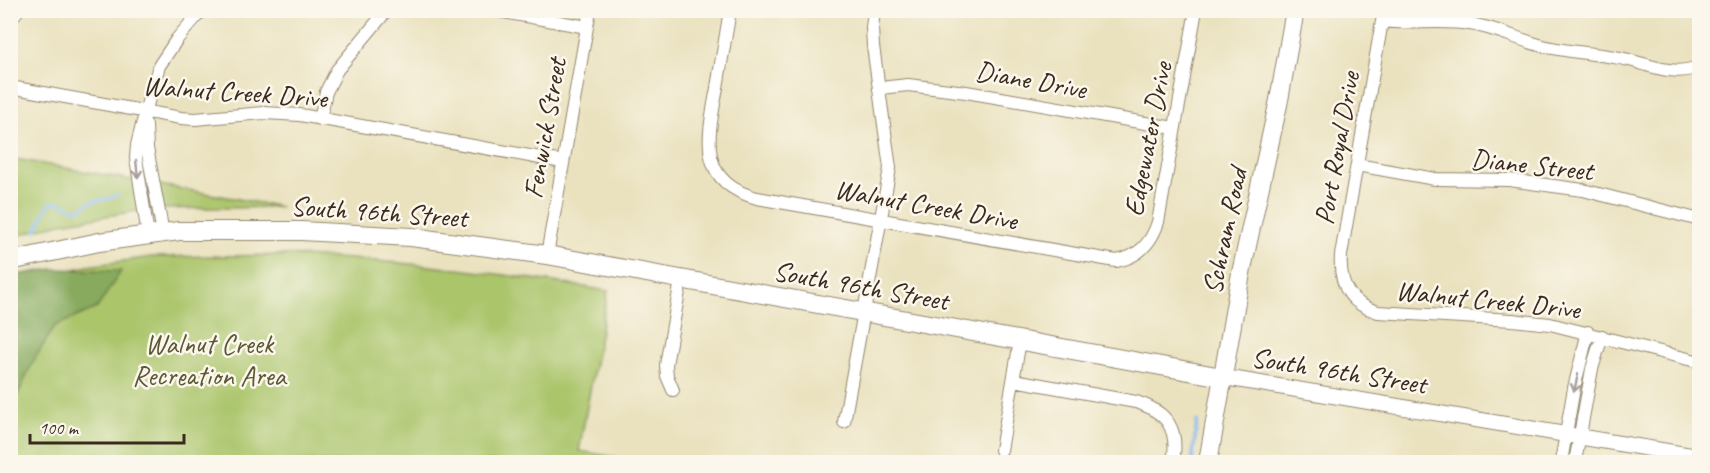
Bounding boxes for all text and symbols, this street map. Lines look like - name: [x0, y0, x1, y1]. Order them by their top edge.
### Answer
- street label: Fenwick Street: [515, 53, 574, 201]
- street label: Diane Drive: [973, 53, 1091, 107]
- street label: Edgewater Drive: [1115, 57, 1180, 219]
- street label: Port Royal Drive: [1306, 67, 1367, 227]
- street label: Walnut Creek Drive: [142, 68, 330, 116]
- street label: Diane Street: [1469, 141, 1597, 189]
- one-way arrow: [132, 159, 143, 179]
- street label: Schram Road: [1194, 161, 1256, 297]
- street label: Walnut Creek Drive: [832, 171, 1022, 238]
- street label: South 96th Street: [290, 188, 471, 235]
- street label: South 96th Street: [771, 253, 954, 319]
- street label: Walnut Creek Drive: [1394, 272, 1583, 327]
- park label: Walnut Creek Recreation Area: [132, 326, 288, 393]
- street label: South 96th Street: [1249, 339, 1432, 402]
- one-way arrow: [1569, 373, 1581, 392]
- scale bar: [30, 407, 184, 445]
- text: 100 m: [39, 417, 80, 439]

